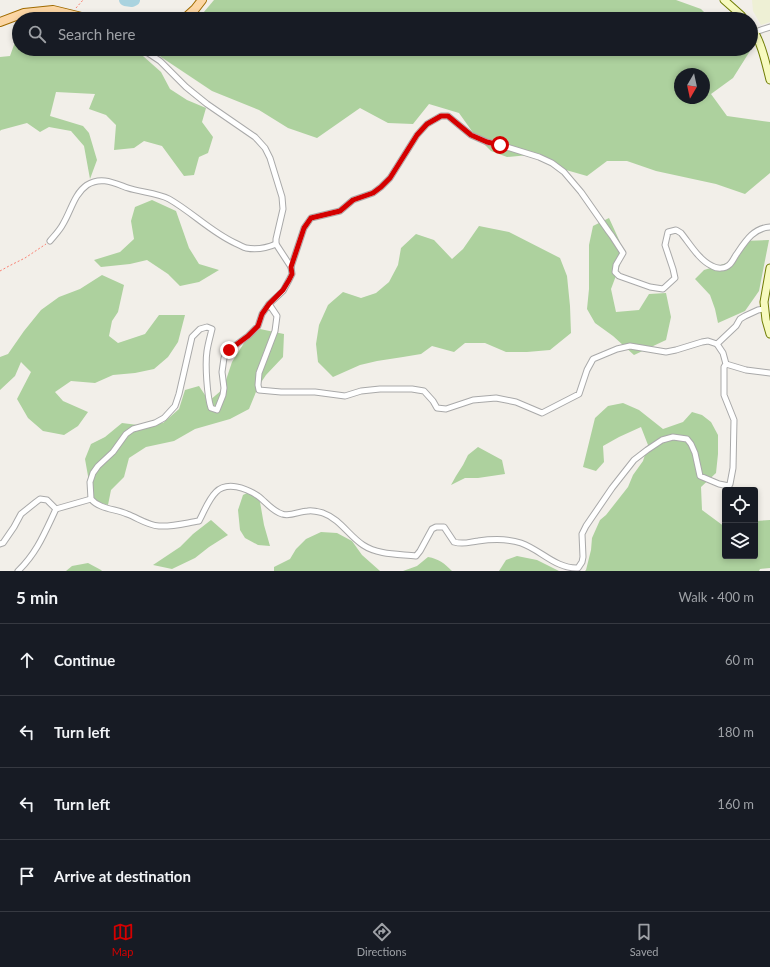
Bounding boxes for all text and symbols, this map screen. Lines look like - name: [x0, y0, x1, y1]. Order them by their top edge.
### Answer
- search box: [12, 12, 758, 56]
- icon: search: [26, 23, 48, 45]
- text: Search here: [58, 25, 135, 43]
- north arrow: [674, 68, 710, 104]
- route start: [491, 136, 509, 154]
- route end: [220, 341, 238, 359]
- map controls: [722, 487, 758, 559]
- button: locate: [722, 487, 758, 523]
- button: layers: [722, 523, 758, 559]
- text: 5 min: [16, 587, 58, 608]
- text: Walk · 400 m: [678, 589, 754, 605]
- icon: ahead: [16, 649, 38, 671]
- text: Continue: [54, 651, 115, 669]
- text: 60 m: [725, 652, 754, 668]
- icon: left: [16, 721, 38, 743]
- text: Turn left: [54, 723, 110, 741]
- text: 180 m: [717, 724, 754, 740]
- icon: left: [16, 793, 38, 815]
- text: Turn left: [54, 795, 110, 813]
- text: 160 m: [717, 796, 754, 812]
- icon: arrive: [16, 865, 38, 887]
- text: Arrive at destination: [54, 867, 191, 885]
- tab: Map: [112, 921, 134, 958]
- tab: Directions: [357, 921, 406, 958]
- tab: Saved: [630, 921, 658, 958]

